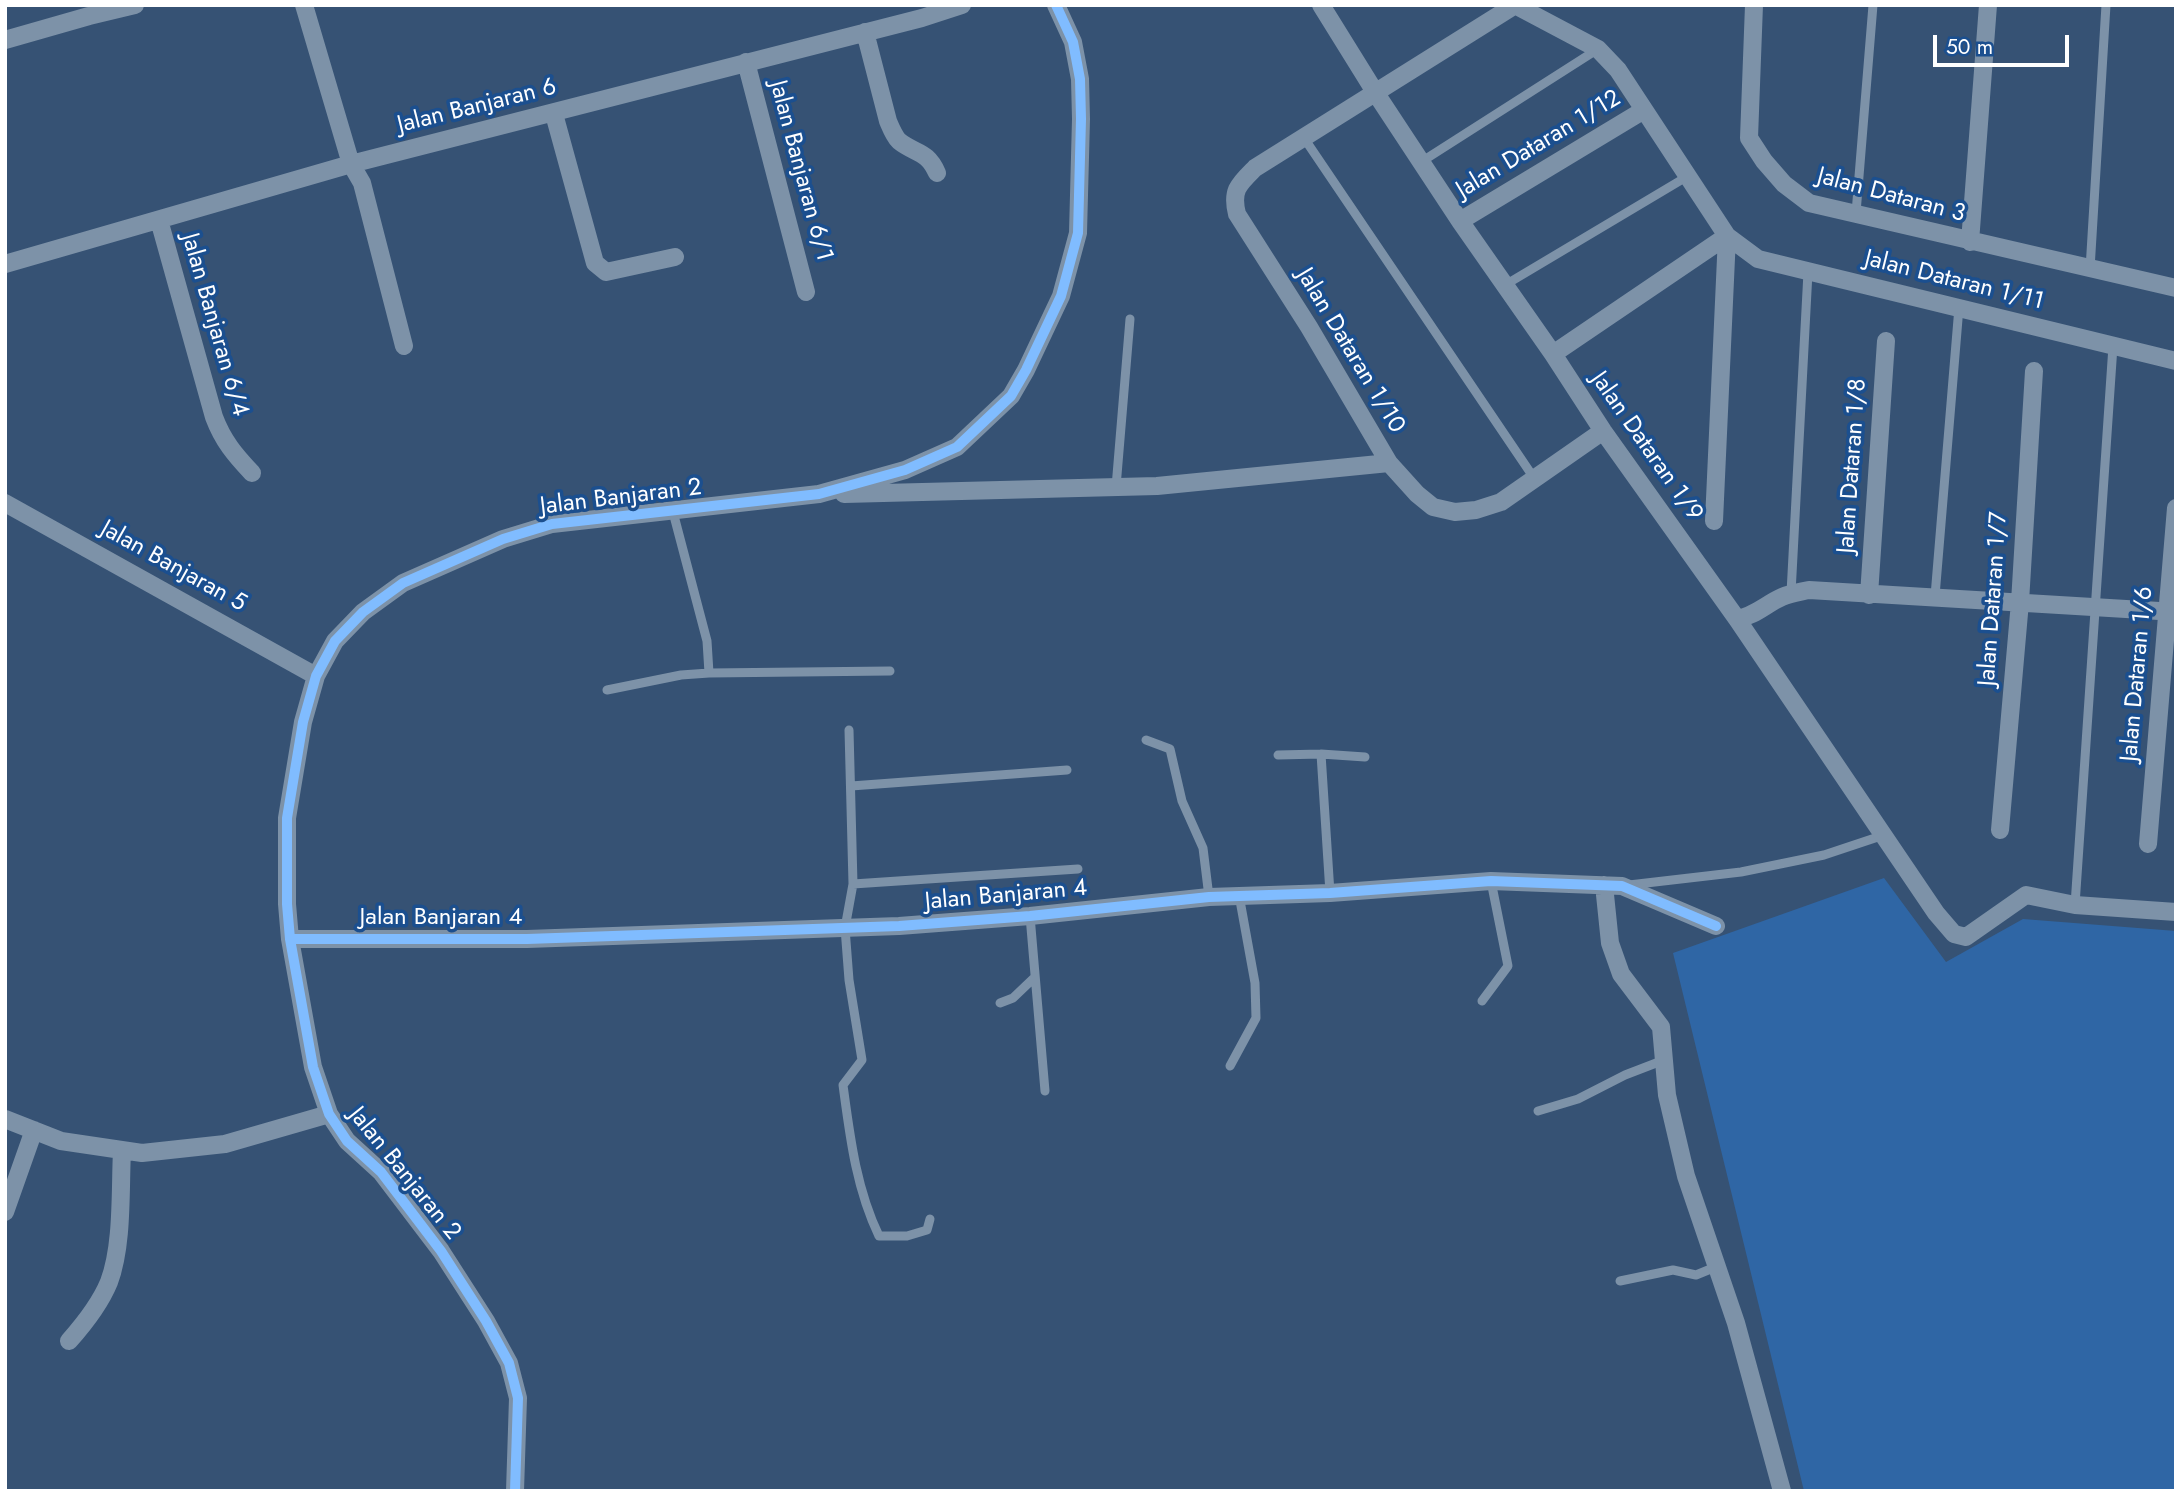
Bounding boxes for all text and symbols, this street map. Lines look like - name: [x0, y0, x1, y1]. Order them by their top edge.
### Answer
- scale bar: [1936, 21, 2072, 65]
- text: 50 m: [1946, 32, 1993, 62]
- street label: Jalan Banjaran 6: [395, 73, 559, 141]
- street label: Jalan Banjaran 6/1: [762, 78, 838, 264]
- street label: Jalan Dataran 1/12: [1452, 85, 1626, 205]
- street label: Jalan Dataran 3: [1814, 162, 1968, 230]
- street label: Jalan Banjaran 6/4: [174, 230, 254, 420]
- street label: Jalan Dataran 1/11: [1861, 245, 2047, 317]
- street label: Jalan Dataran 1/10: [1289, 263, 1411, 439]
- street label: Jalan Dataran 1/9: [1584, 367, 1708, 527]
- street label: Jalan Dataran 1/8: [1833, 378, 1873, 554]
- street label: Jalan Banjaran 2: [539, 474, 703, 522]
- street label: Jalan Dataran 1/7: [1974, 511, 2014, 687]
- street label: Jalan Banjaran 5: [95, 515, 251, 619]
- street label: Jalan Dataran 1/6: [2116, 585, 2160, 763]
- street label: Jalan Banjaran 4: [924, 875, 1088, 917]
- street label: Jalan Banjaran 4: [360, 904, 522, 932]
- street label: Jalan Banjaran 2: [342, 1102, 466, 1246]

